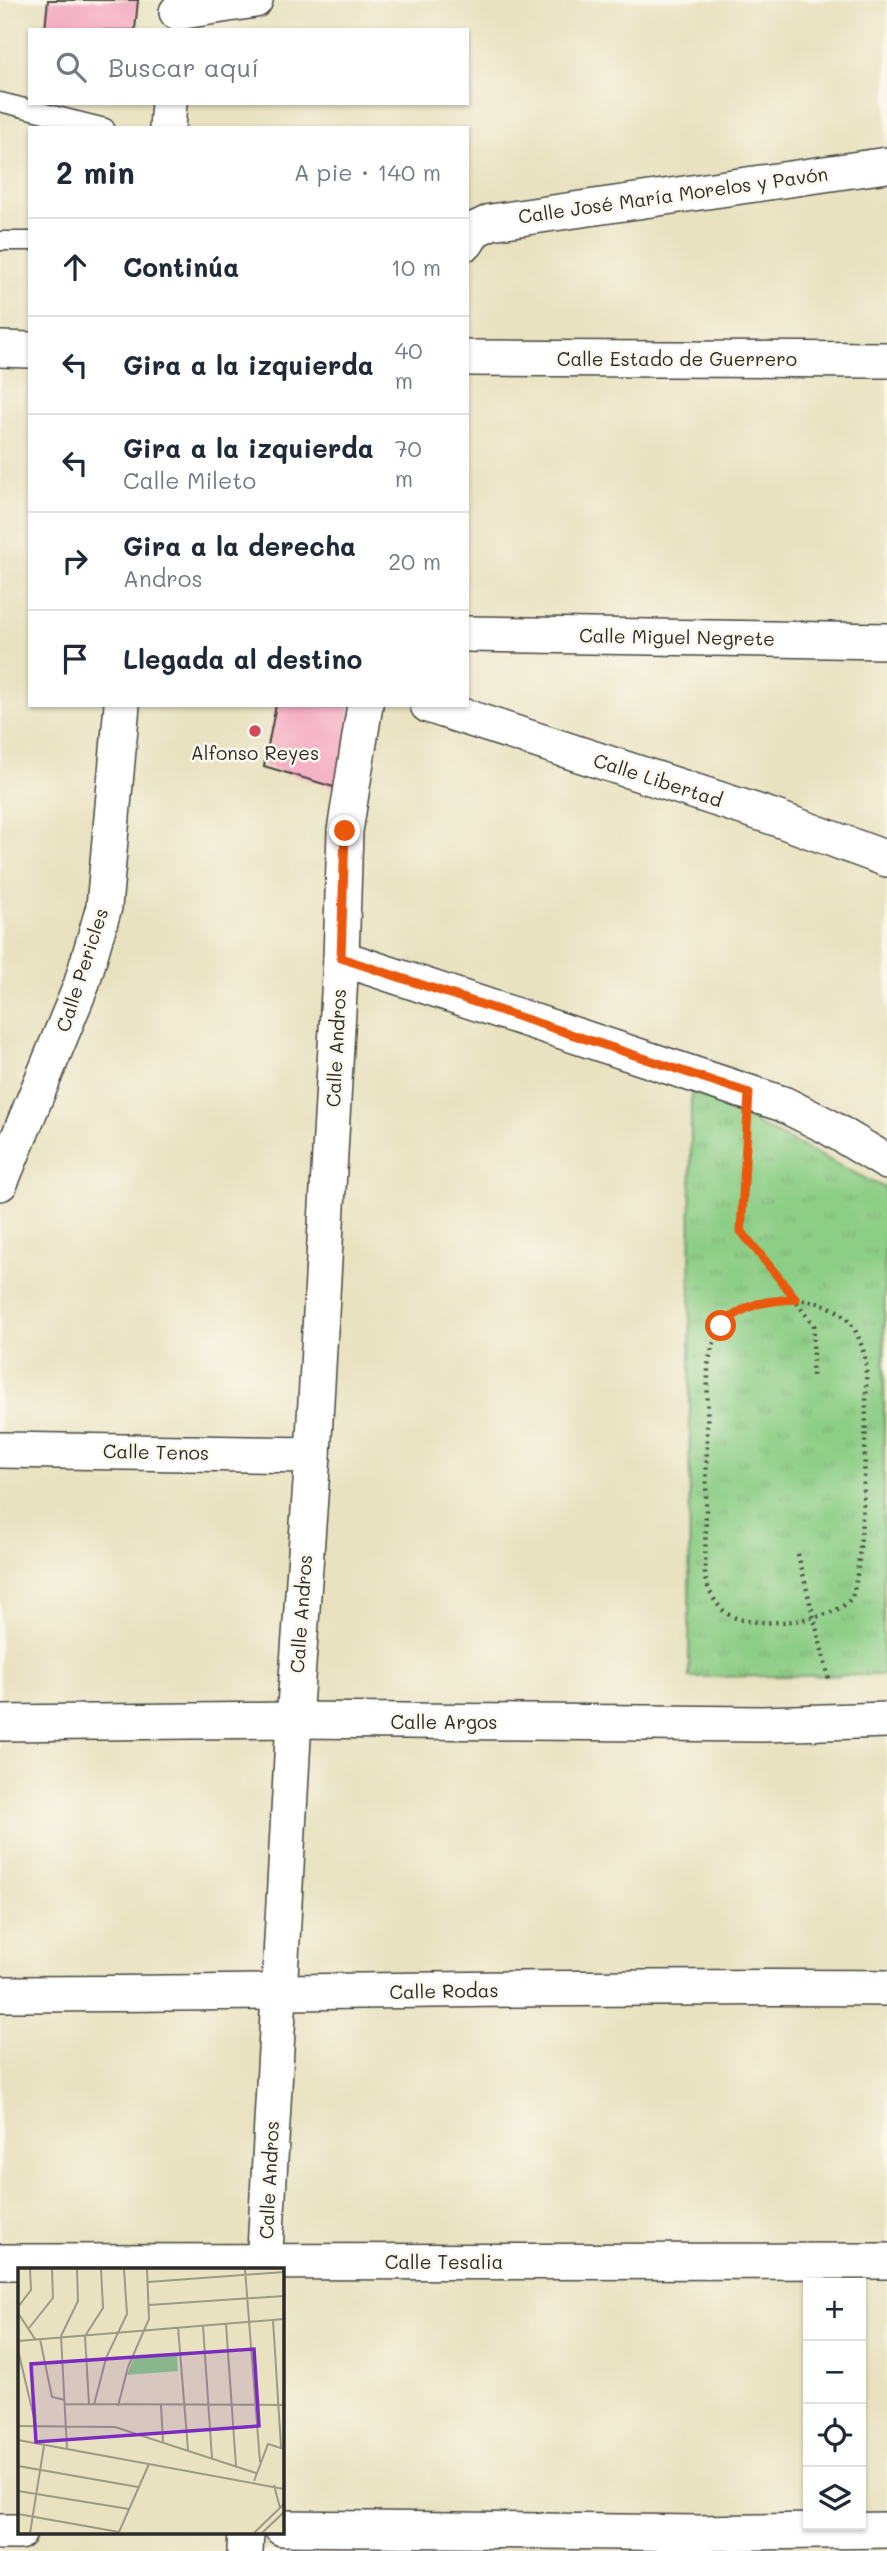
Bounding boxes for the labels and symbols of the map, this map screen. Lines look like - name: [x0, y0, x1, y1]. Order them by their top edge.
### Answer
- street label: Calle José María Morelos y Pavón: [517, 160, 829, 229]
- street label: Calle Estado de Guerrero: [557, 346, 797, 371]
- street label: Calle Miguel Negrete: [579, 622, 775, 651]
- marker: Alfonso Reyes: [247, 723, 263, 739]
- place label: Alfonso Reyes: [191, 740, 319, 765]
- street label: Calle Libertad: [590, 747, 726, 812]
- route end: [329, 815, 360, 846]
- street label: Calle Pericles: [50, 905, 113, 1035]
- street label: Calle Andros: [320, 988, 351, 1108]
- route start: [705, 1310, 736, 1341]
- street label: Calle Tenos: [103, 1438, 209, 1465]
- street label: Calle Andros: [284, 1554, 317, 1674]
- street label: Calle Argos: [391, 1709, 498, 1734]
- street label: Calle Rodas: [389, 1977, 499, 2004]
- street label: Calle Andros: [253, 2120, 284, 2240]
- street label: Calle Tesalia: [385, 2249, 503, 2274]
- inset map: [18, 2268, 284, 2534]

